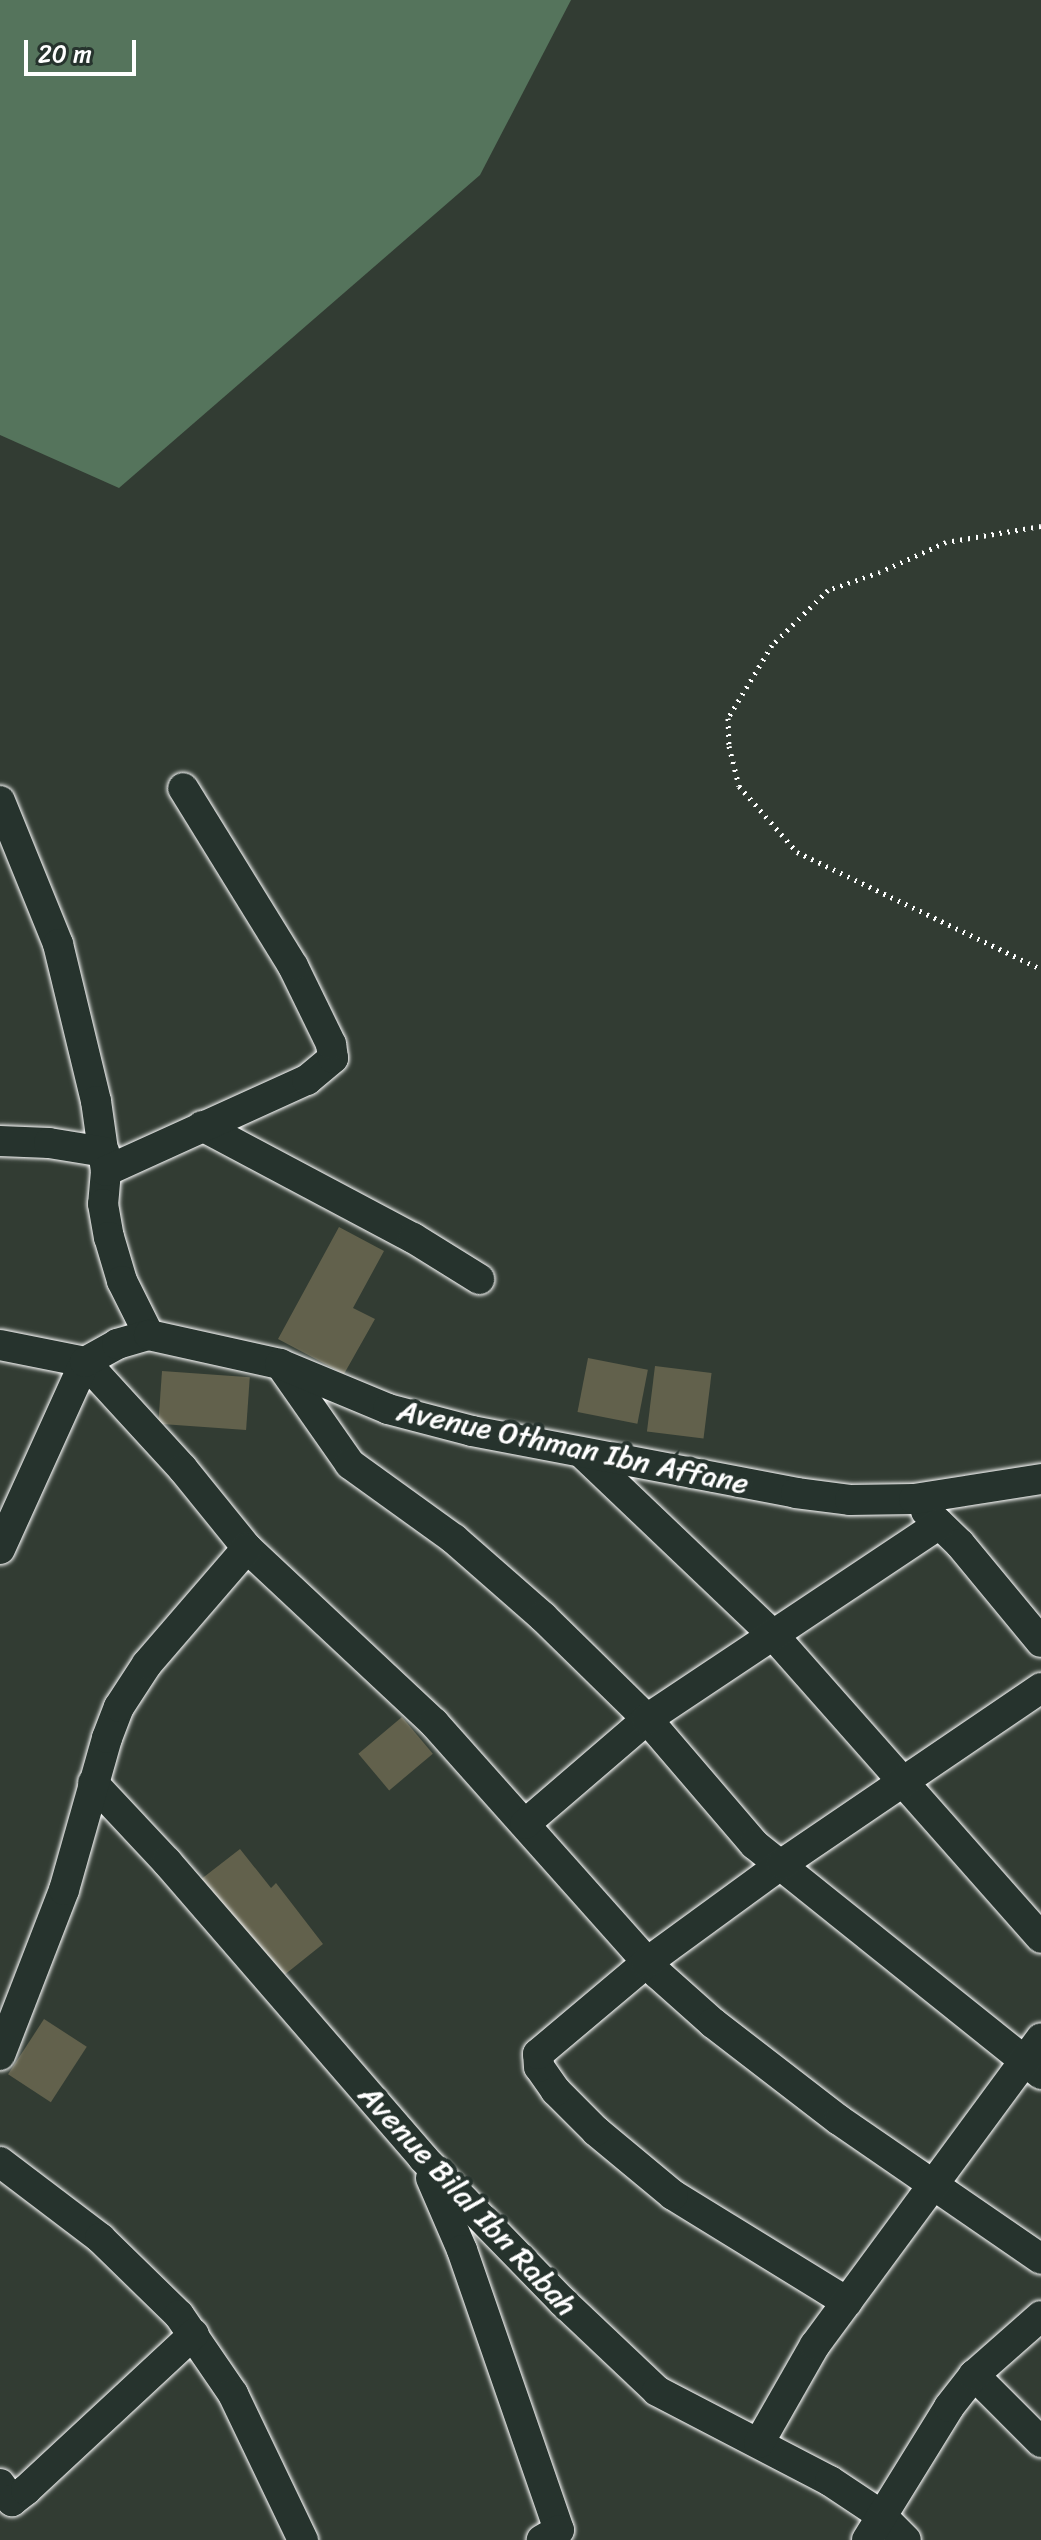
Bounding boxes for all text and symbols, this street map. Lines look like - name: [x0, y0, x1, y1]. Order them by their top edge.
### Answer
- scale bar: [28, 24, 140, 74]
- text: 20 m: [38, 33, 92, 75]
- street label: Avenue Othman Ibn Affane: [394, 1392, 752, 1502]
- street label: Avenue Bilal Ibn Rabah: [351, 2077, 585, 2323]

